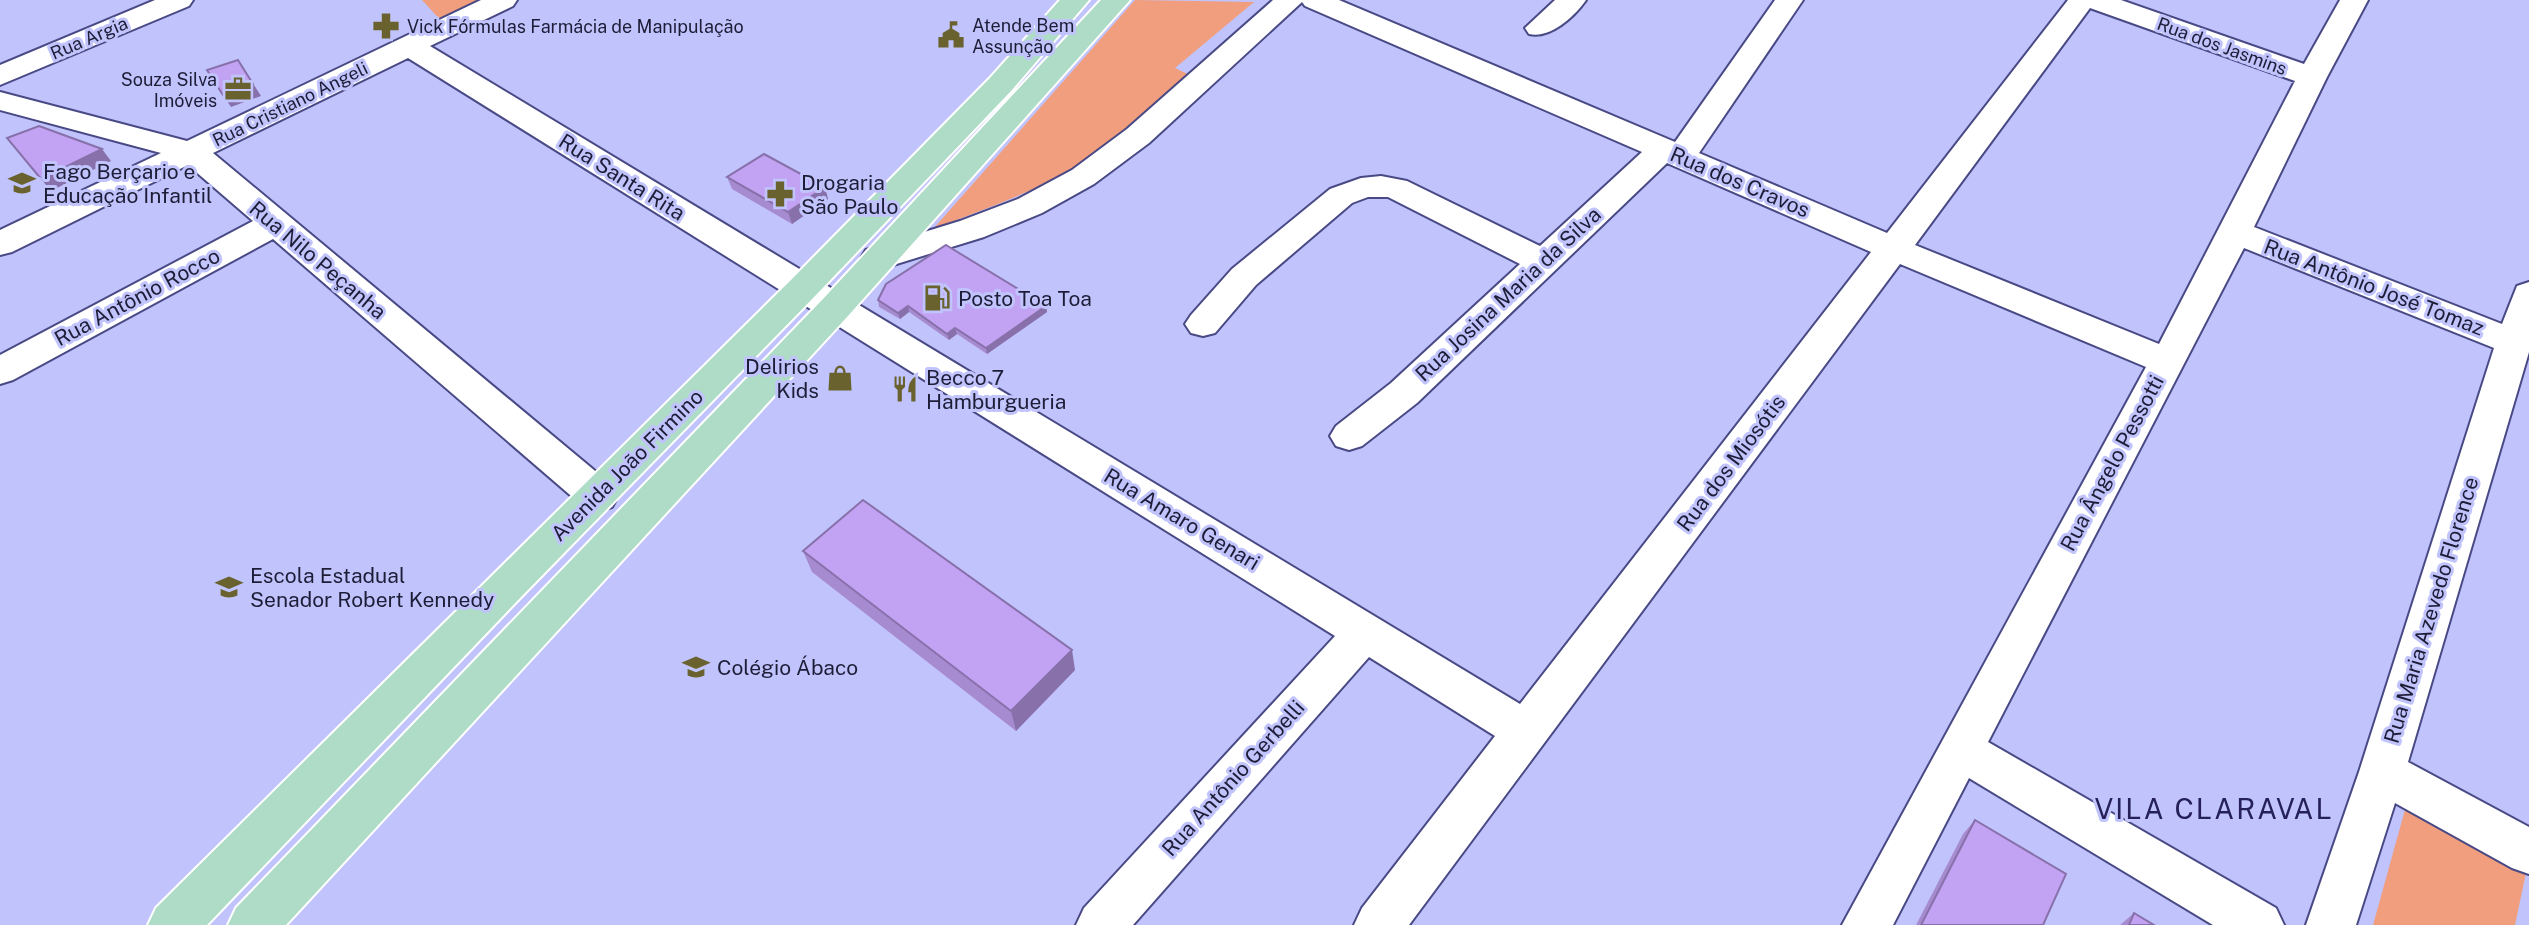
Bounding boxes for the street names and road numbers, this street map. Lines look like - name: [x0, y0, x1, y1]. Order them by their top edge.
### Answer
- street label: Rua Argia: [47, 12, 131, 64]
- street label: Rua dos Jasmins: [2154, 13, 2290, 79]
- street label: Rua Cristiano Angeli: [209, 57, 371, 151]
- street label: Rua Santa Rita: [554, 128, 690, 226]
- street label: Rua dos Cravos: [1667, 141, 1813, 223]
- street label: Rua Nilo Peçanha: [245, 196, 391, 324]
- street label: Rua Josina Maria da Silva: [1410, 202, 1606, 386]
- street label: Rua Antônio José Tomaz: [2260, 233, 2488, 341]
- street label: Rua Antônio Rocco: [50, 243, 224, 351]
- street label: Rua Ângelo Pessotti: [2055, 371, 2169, 555]
- street label: Avenida João Firmino: [546, 384, 708, 546]
- street label: Rua dos Miosótis: [1672, 390, 1790, 536]
- street label: Rua Amaro Genari: [1100, 463, 1264, 575]
- street label: Rua Maria Azevedo Florence: [2379, 474, 2483, 746]
- street label: Rua Antônio Gerbelli: [1157, 695, 1309, 861]

